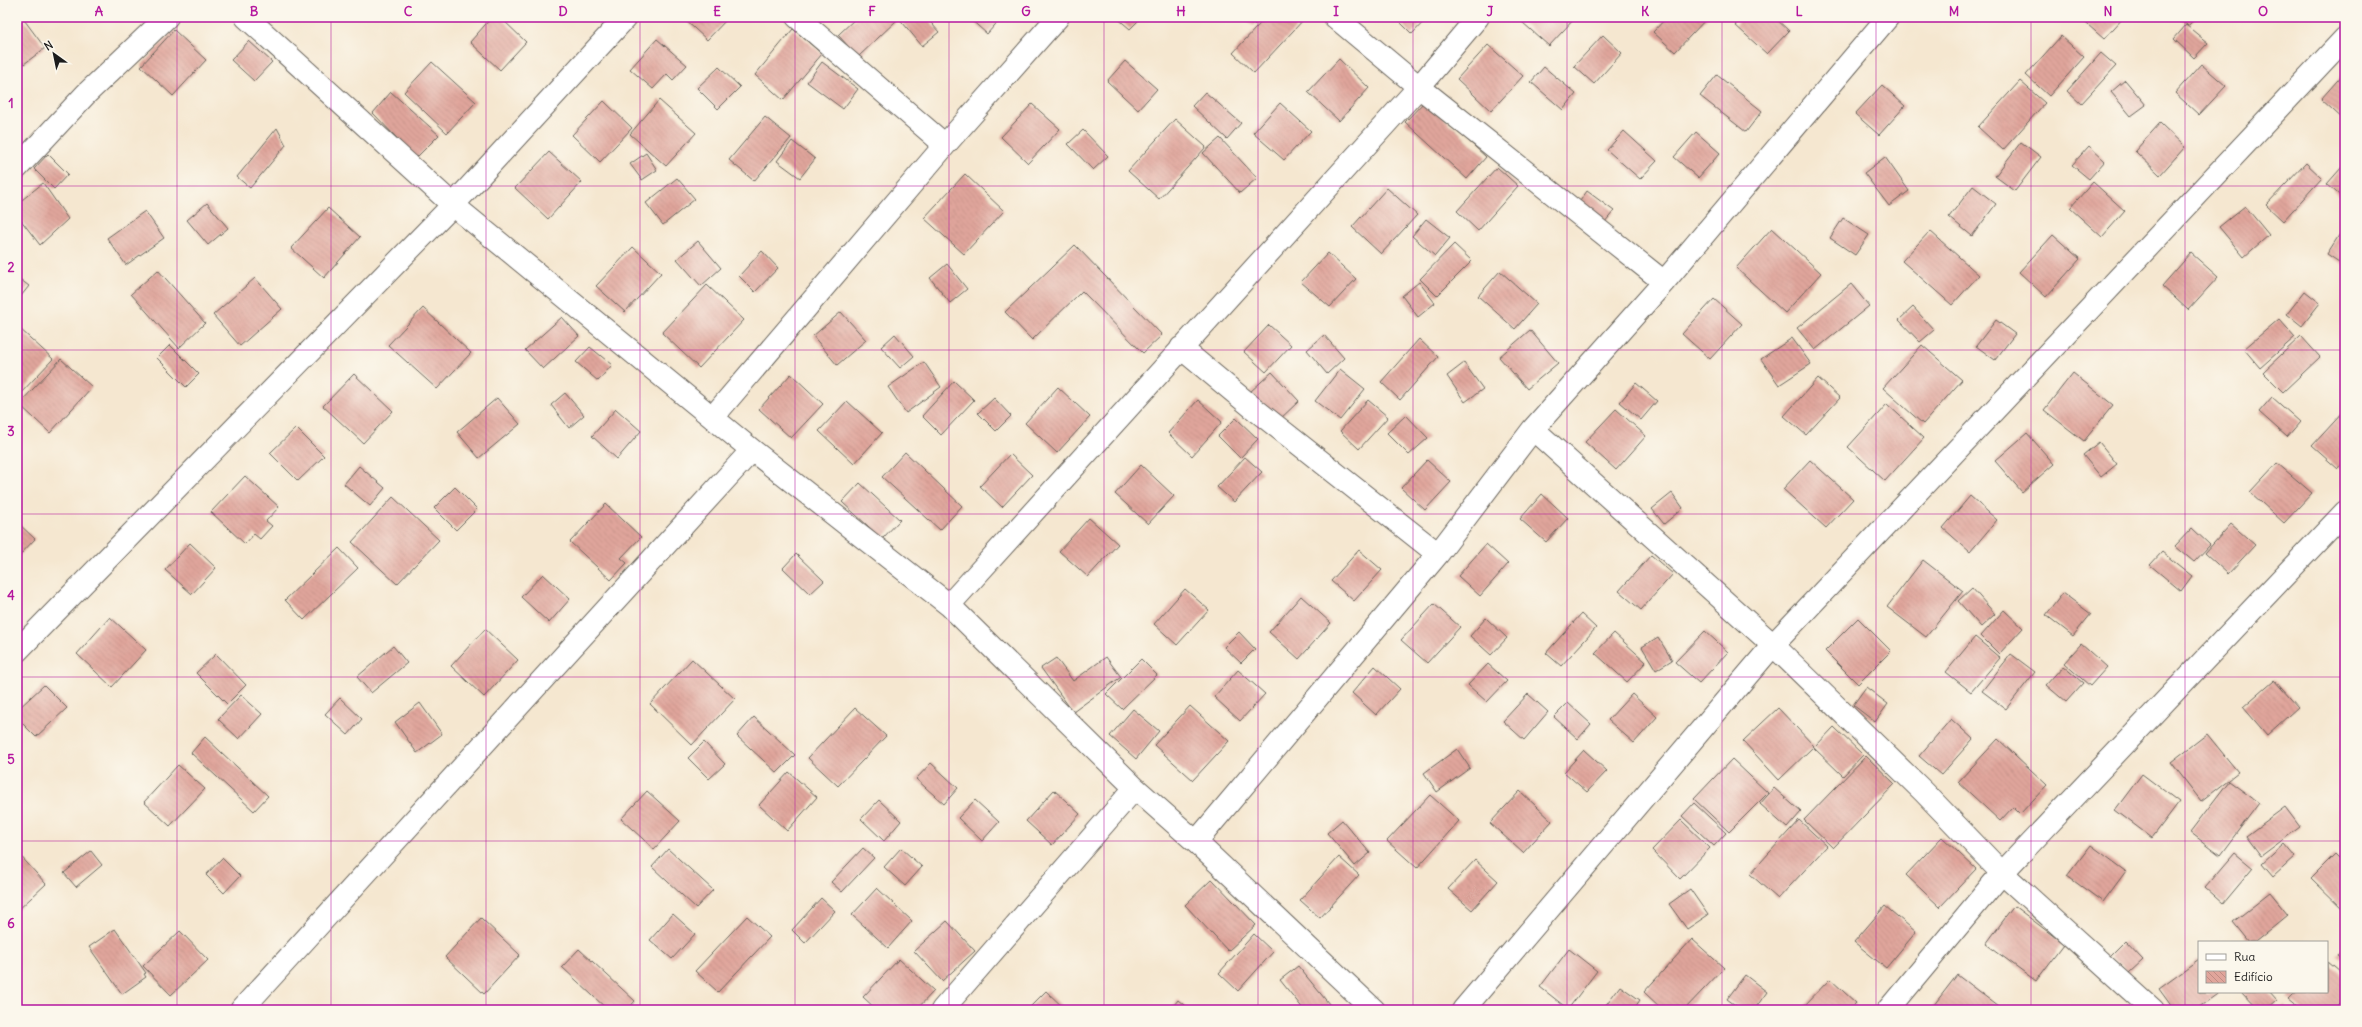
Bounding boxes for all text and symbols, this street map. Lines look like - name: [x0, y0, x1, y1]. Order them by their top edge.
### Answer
- text: A: [95, 3, 104, 20]
- text: B: [250, 3, 259, 20]
- text: C: [404, 3, 413, 20]
- text: D: [558, 3, 568, 20]
- text: E: [713, 3, 721, 20]
- text: F: [868, 3, 876, 20]
- text: G: [1021, 3, 1031, 20]
- text: H: [1176, 3, 1186, 20]
- text: I: [1333, 3, 1339, 20]
- text: J: [1487, 3, 1494, 20]
- text: K: [1641, 3, 1650, 20]
- text: L: [1795, 3, 1803, 20]
- text: M: [1949, 3, 1959, 20]
- text: N: [2104, 3, 2112, 20]
- text: O: [2258, 3, 2268, 20]
- north arrow: [34, 34, 74, 74]
- text: N: [42, 38, 56, 54]
- text: 1: [8, 95, 14, 112]
- text: 2: [7, 259, 15, 276]
- text: 3: [7, 423, 15, 440]
- text: 4: [7, 587, 15, 604]
- text: 5: [7, 751, 15, 768]
- text: 6: [7, 915, 15, 932]
- legend: [2198, 941, 2328, 993]
- text: Rua: [2234, 949, 2256, 964]
- text: Edifício: [2234, 969, 2273, 984]

